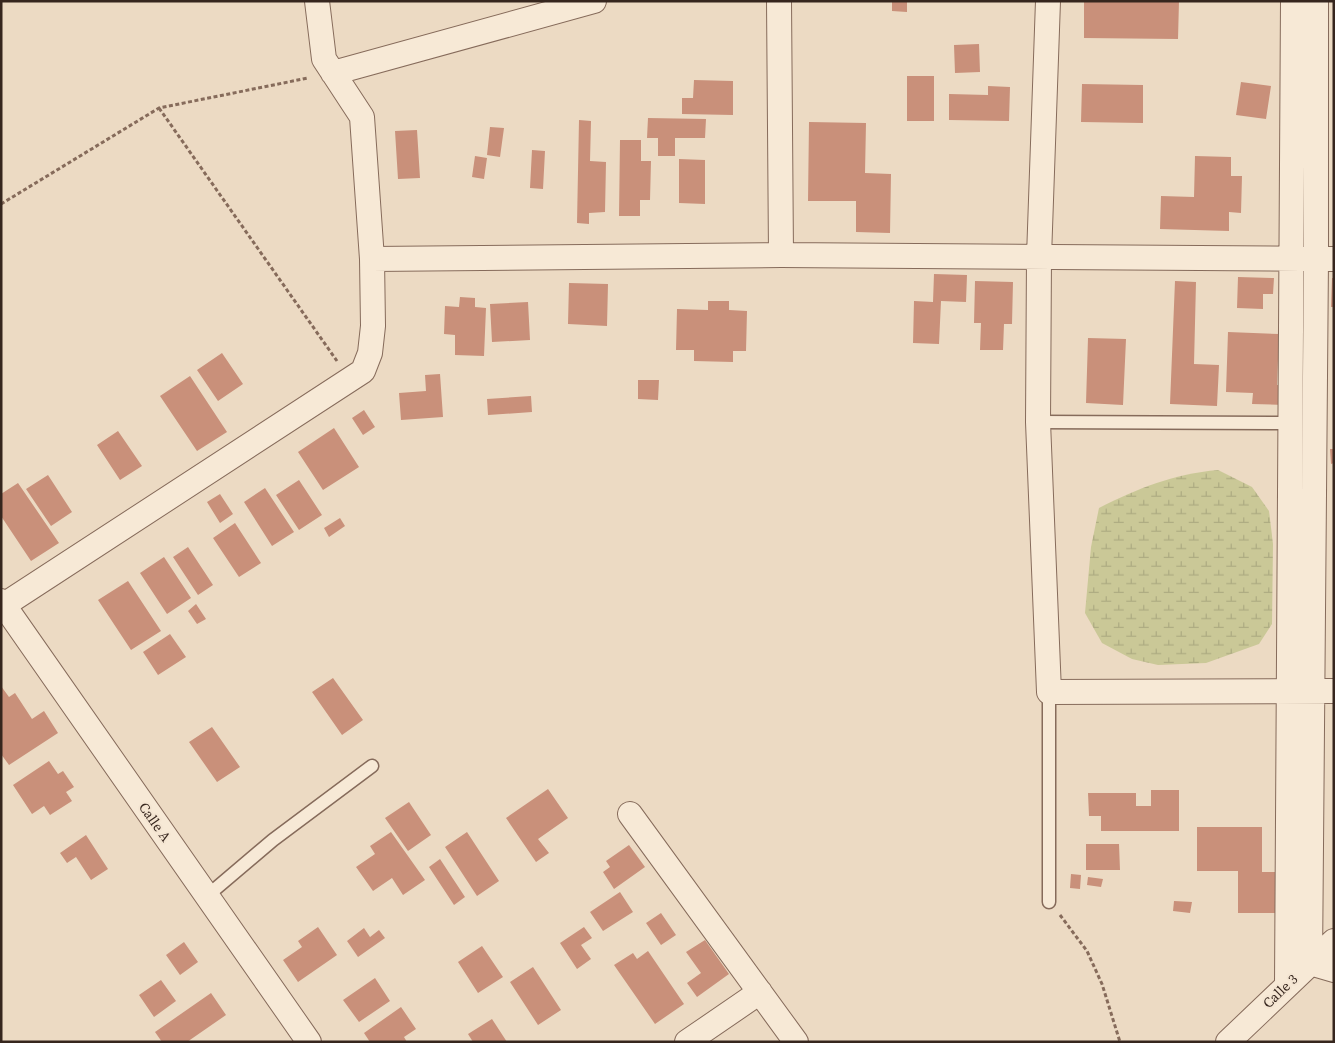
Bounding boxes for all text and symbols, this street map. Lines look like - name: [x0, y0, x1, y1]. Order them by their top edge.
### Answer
- street label: Calle A: [134, 798, 176, 846]
- street label: Calle 3: [1258, 969, 1302, 1013]

